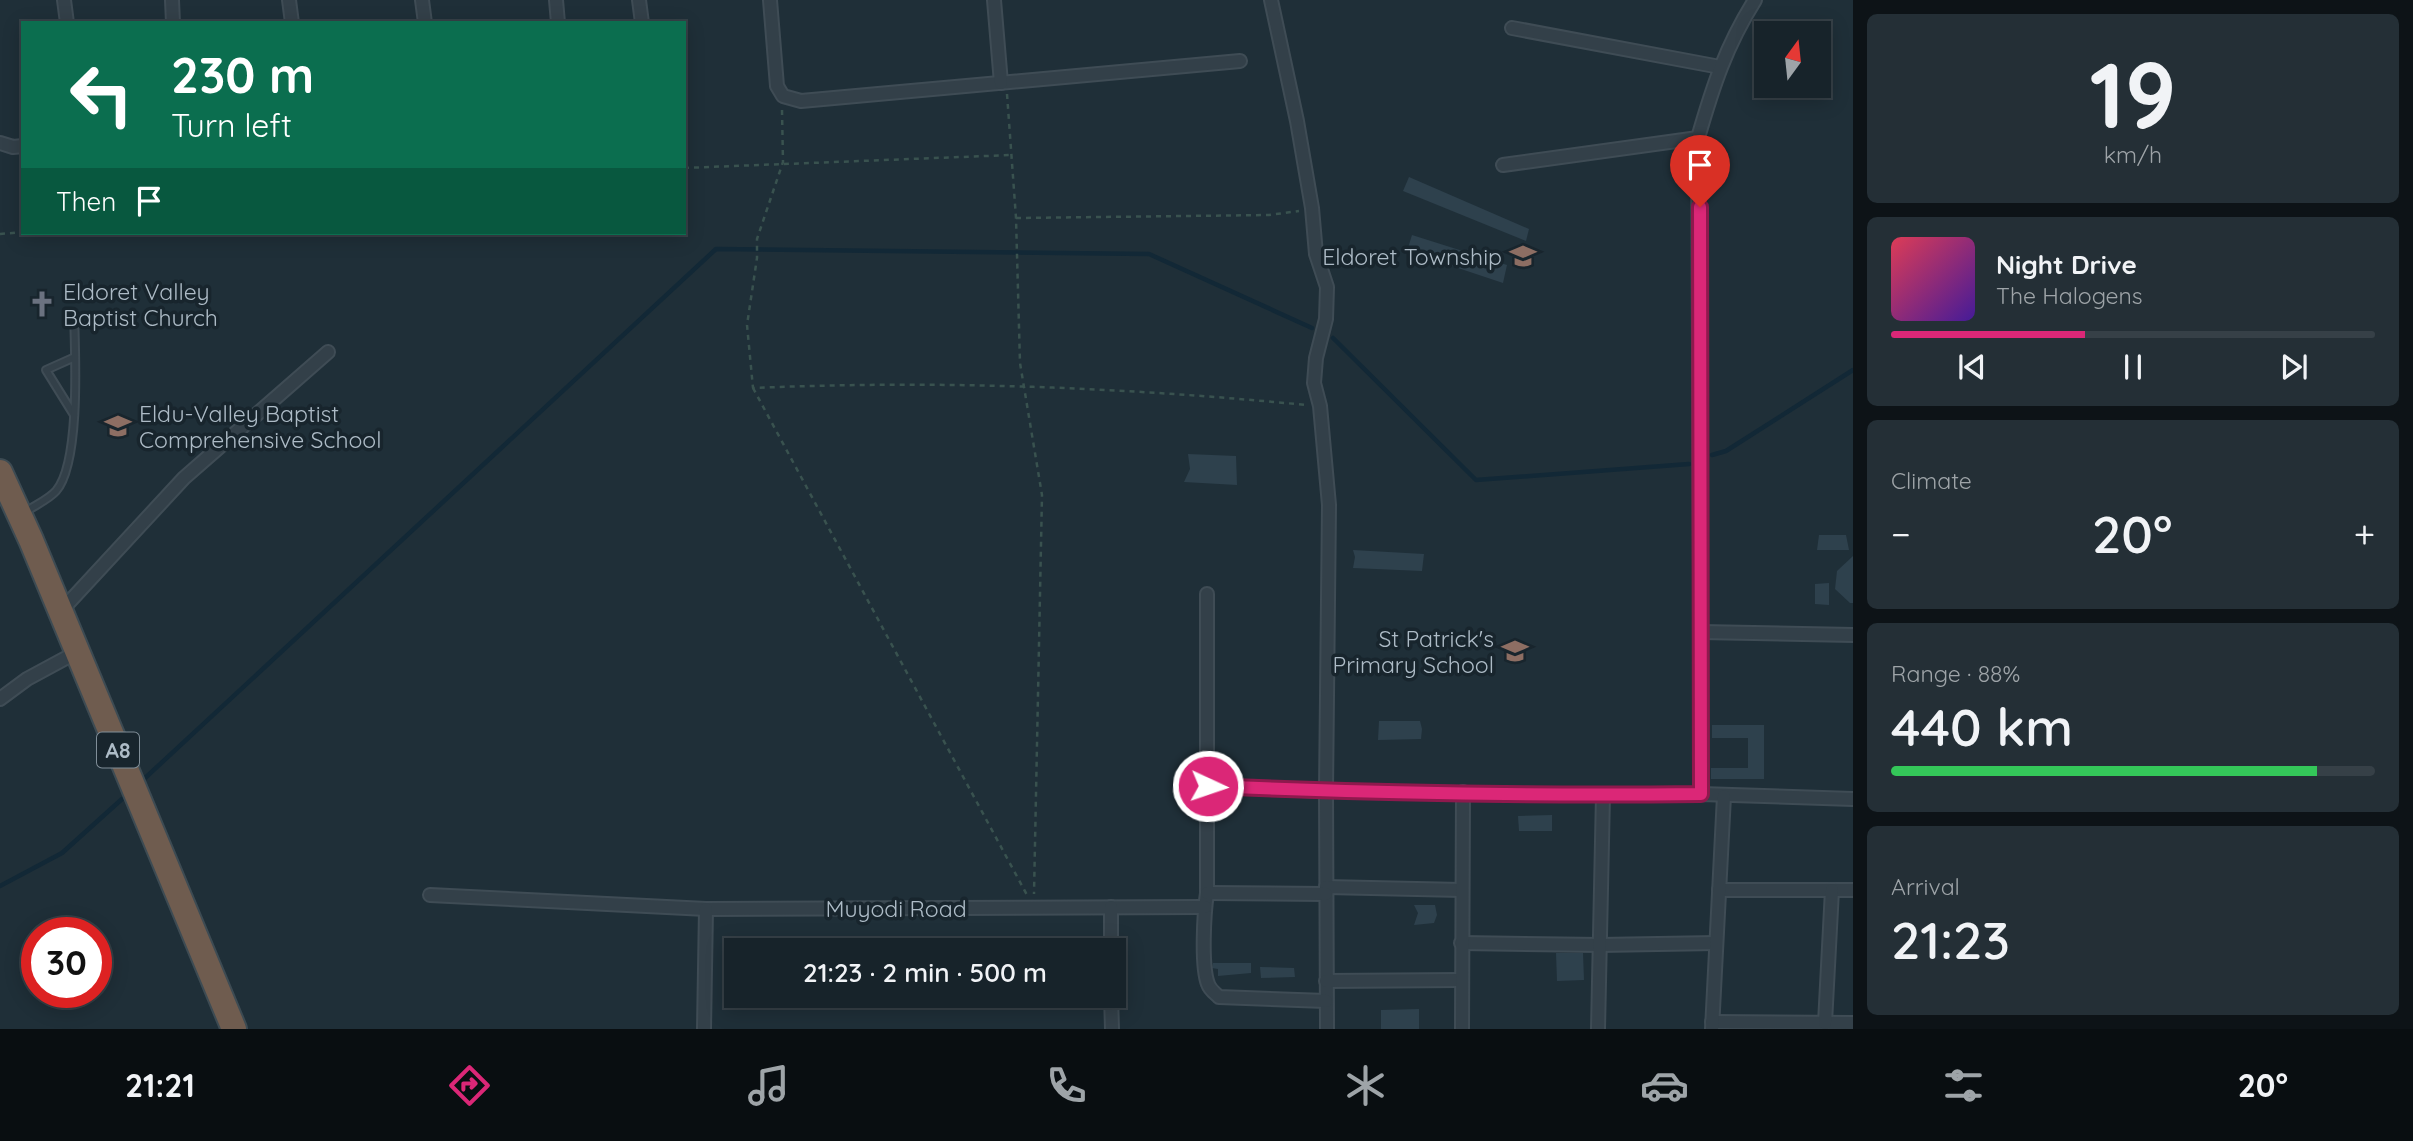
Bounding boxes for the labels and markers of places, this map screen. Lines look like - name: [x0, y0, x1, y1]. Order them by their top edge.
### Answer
- pin: [1670, 135, 1730, 207]
- school or university icon: Eldoret Township: [1508, 241, 1538, 271]
- place label: Eldoret Township: [1322, 242, 1502, 271]
- place label: Eldoret Valley Baptist Church: [63, 277, 218, 332]
- church icon: Eldoret Valley Baptist Church: [27, 289, 57, 319]
- place label: Eldu-Valley Baptist Comprehensive School: [139, 399, 382, 454]
- school or university icon: Eldu-Valley Baptist Comprehensive School: [103, 411, 133, 441]
- place label: St Patrick's Primary School: [1332, 624, 1494, 679]
- school or university icon: St Patrick's Primary School: [1500, 636, 1530, 666]

